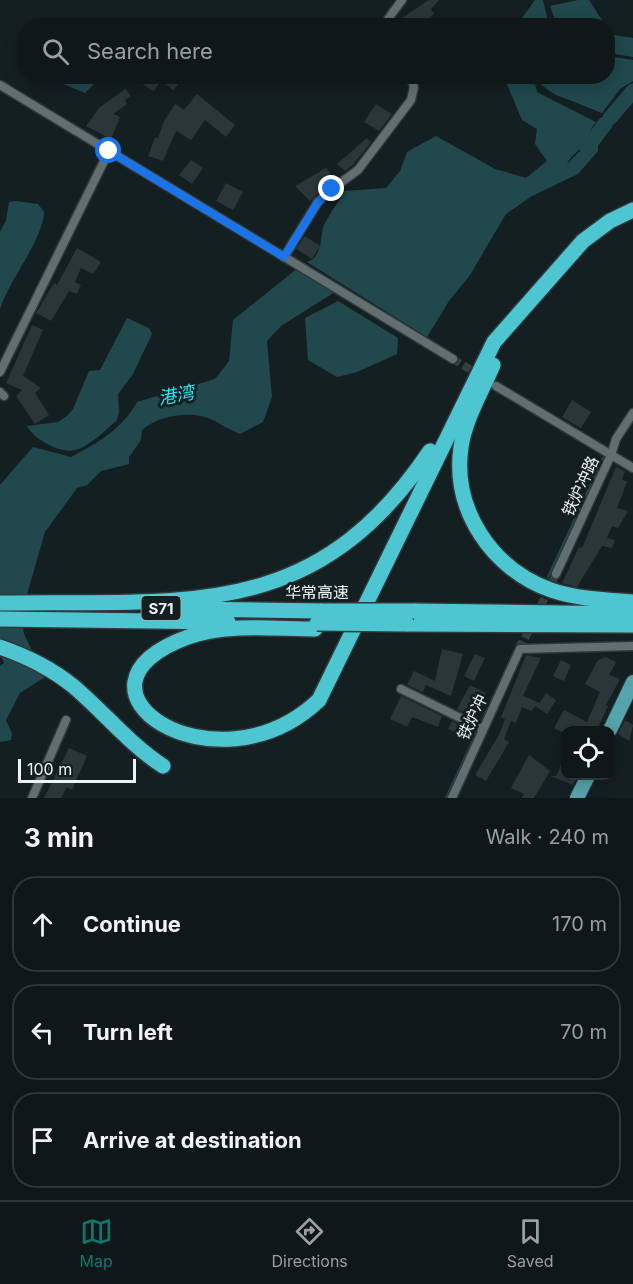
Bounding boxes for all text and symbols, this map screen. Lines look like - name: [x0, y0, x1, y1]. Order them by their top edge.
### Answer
- search box: [18, 18, 615, 84]
- icon: search: [39, 35, 72, 68]
- text: Search here: [87, 38, 213, 64]
- route start: [95, 137, 121, 163]
- route end: [318, 175, 344, 201]
- water label: 港湾: [156, 381, 199, 409]
- street label: 铁炉冲路: [557, 453, 603, 519]
- street label: 华常高速: [285, 582, 349, 602]
- road number: S71: [142, 596, 180, 620]
- street label: 铁炉冲: [453, 691, 491, 743]
- map controls: [561, 726, 615, 780]
- button: locate: [561, 726, 615, 780]
- scale bar: [18, 756, 136, 784]
- text: 100 m: [27, 759, 72, 779]
- text: 3 min: [24, 822, 94, 853]
- text: Walk · 240 m: [486, 825, 609, 849]
- icon: ahead: [26, 908, 59, 941]
- text: Continue: [83, 911, 181, 937]
- text: 170 m: [552, 912, 607, 936]
- icon: left: [26, 1016, 59, 1049]
- text: Turn left: [83, 1019, 173, 1045]
- text: 70 m: [560, 1020, 607, 1044]
- icon: arrive: [26, 1124, 59, 1157]
- text: Arrive at destination: [83, 1127, 302, 1153]
- tab: Map: [79, 1215, 113, 1271]
- tab: Directions: [272, 1215, 348, 1271]
- tab: Saved: [507, 1215, 554, 1271]

